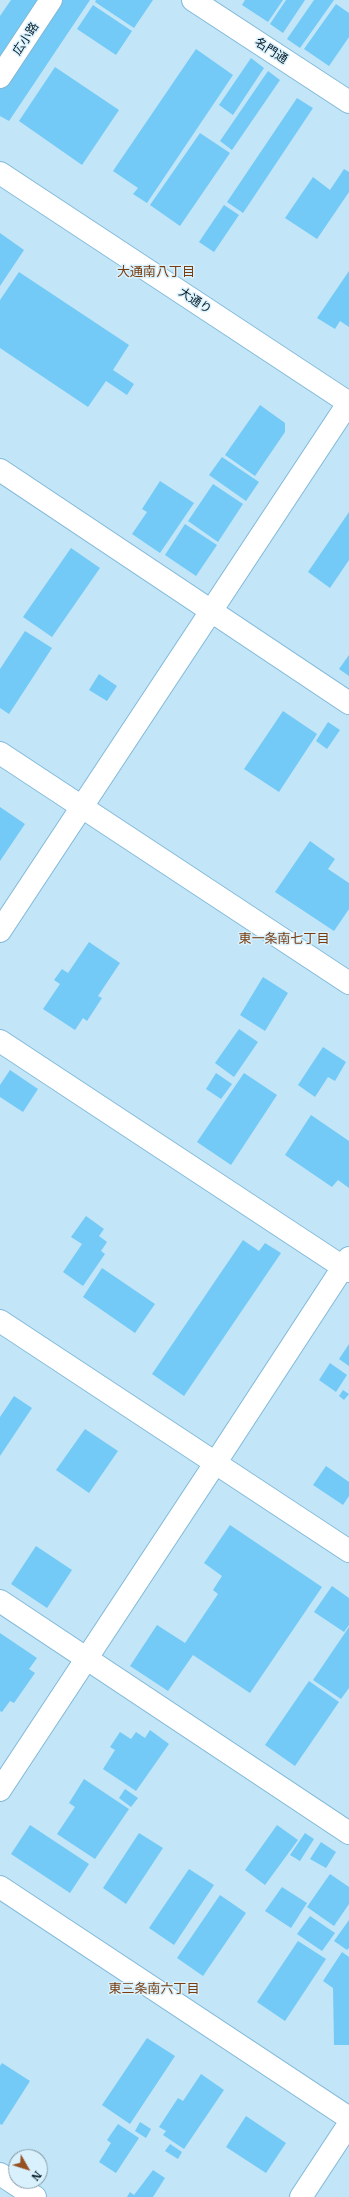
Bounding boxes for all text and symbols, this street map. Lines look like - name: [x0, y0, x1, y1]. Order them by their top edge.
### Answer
- street label: 広小路: [10, 20, 42, 58]
- street label: 名門通: [252, 35, 290, 67]
- district label: 大通南八丁目: [117, 264, 195, 280]
- street label: 大通り: [176, 285, 214, 317]
- district label: 東一条南七丁目: [239, 931, 329, 947]
- district label: 東三条南六丁目: [109, 1981, 199, 1997]
- north arrow: [8, 2149, 48, 2189]
- text: N: [28, 2168, 45, 2184]

